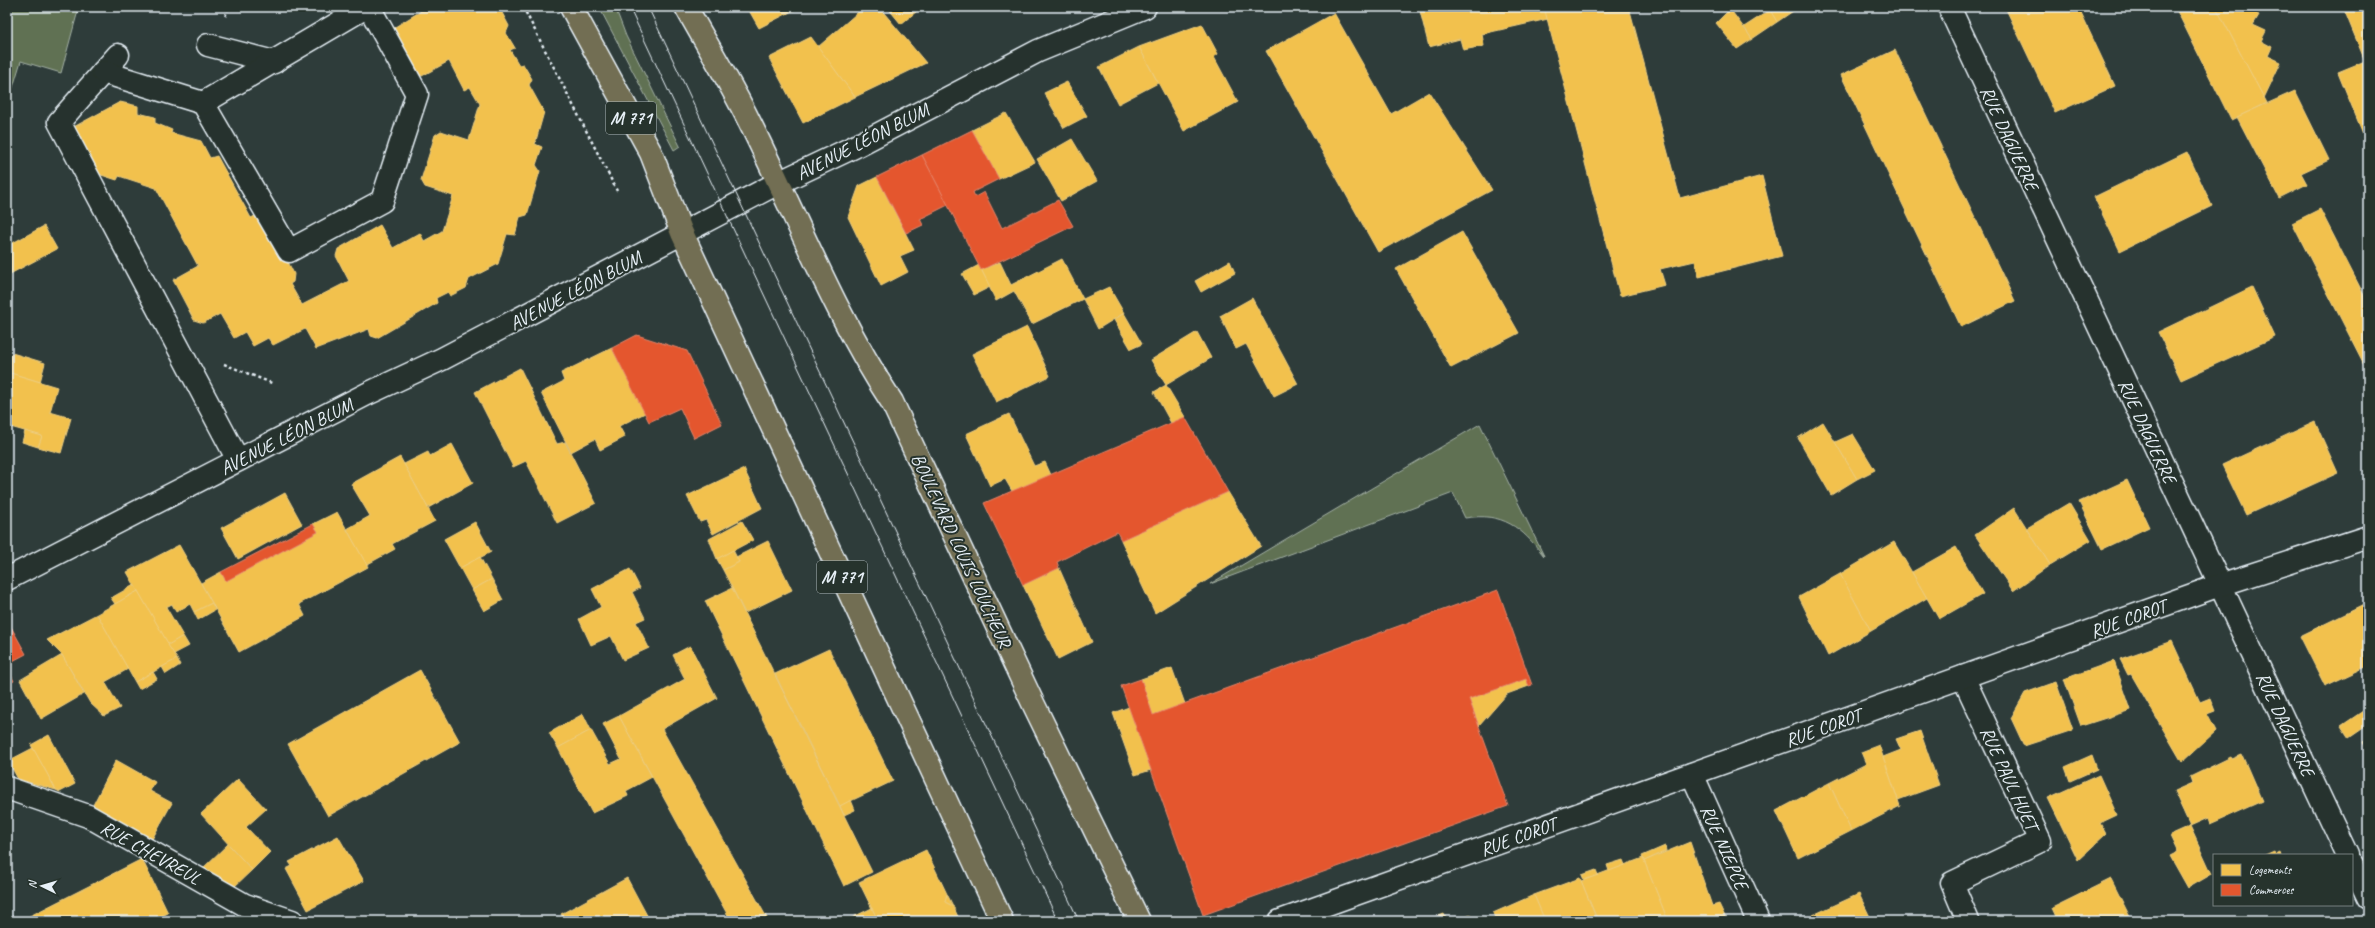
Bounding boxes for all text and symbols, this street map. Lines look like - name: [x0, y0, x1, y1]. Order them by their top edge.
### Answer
- street label: RUE DAGUERRE: [1974, 82, 2045, 197]
- street label: AVENUE LÉON BLUM: [792, 97, 935, 186]
- road number: M 771: [606, 102, 656, 134]
- street label: AVENUE LÉON BLUM: [505, 245, 648, 336]
- street label: RUE DAGUERRE: [2112, 375, 2183, 490]
- street label: AVENUE LÉON BLUM: [216, 392, 359, 481]
- street label: BOULEVARD LOUIS LOUCHEUR: [906, 450, 1018, 653]
- road number: M 771: [817, 561, 867, 593]
- street label: RUE COROT: [2087, 593, 2174, 644]
- street label: RUE DAGUERRE: [2250, 668, 2321, 783]
- street label: RUE COROT: [1782, 702, 1869, 753]
- street label: RUE PAUL HUET: [1975, 723, 2046, 839]
- street label: RUE NIEPCE: [1695, 801, 1754, 896]
- street label: RUE COROT: [1477, 811, 1564, 862]
- street label: RUE CHEVREUL: [96, 816, 205, 891]
- legend: [2213, 854, 2353, 906]
- text: Logements: [2249, 862, 2292, 878]
- north arrow: [22, 866, 62, 906]
- text: N: [25, 879, 39, 889]
- text: Commerces: [2249, 882, 2294, 898]

